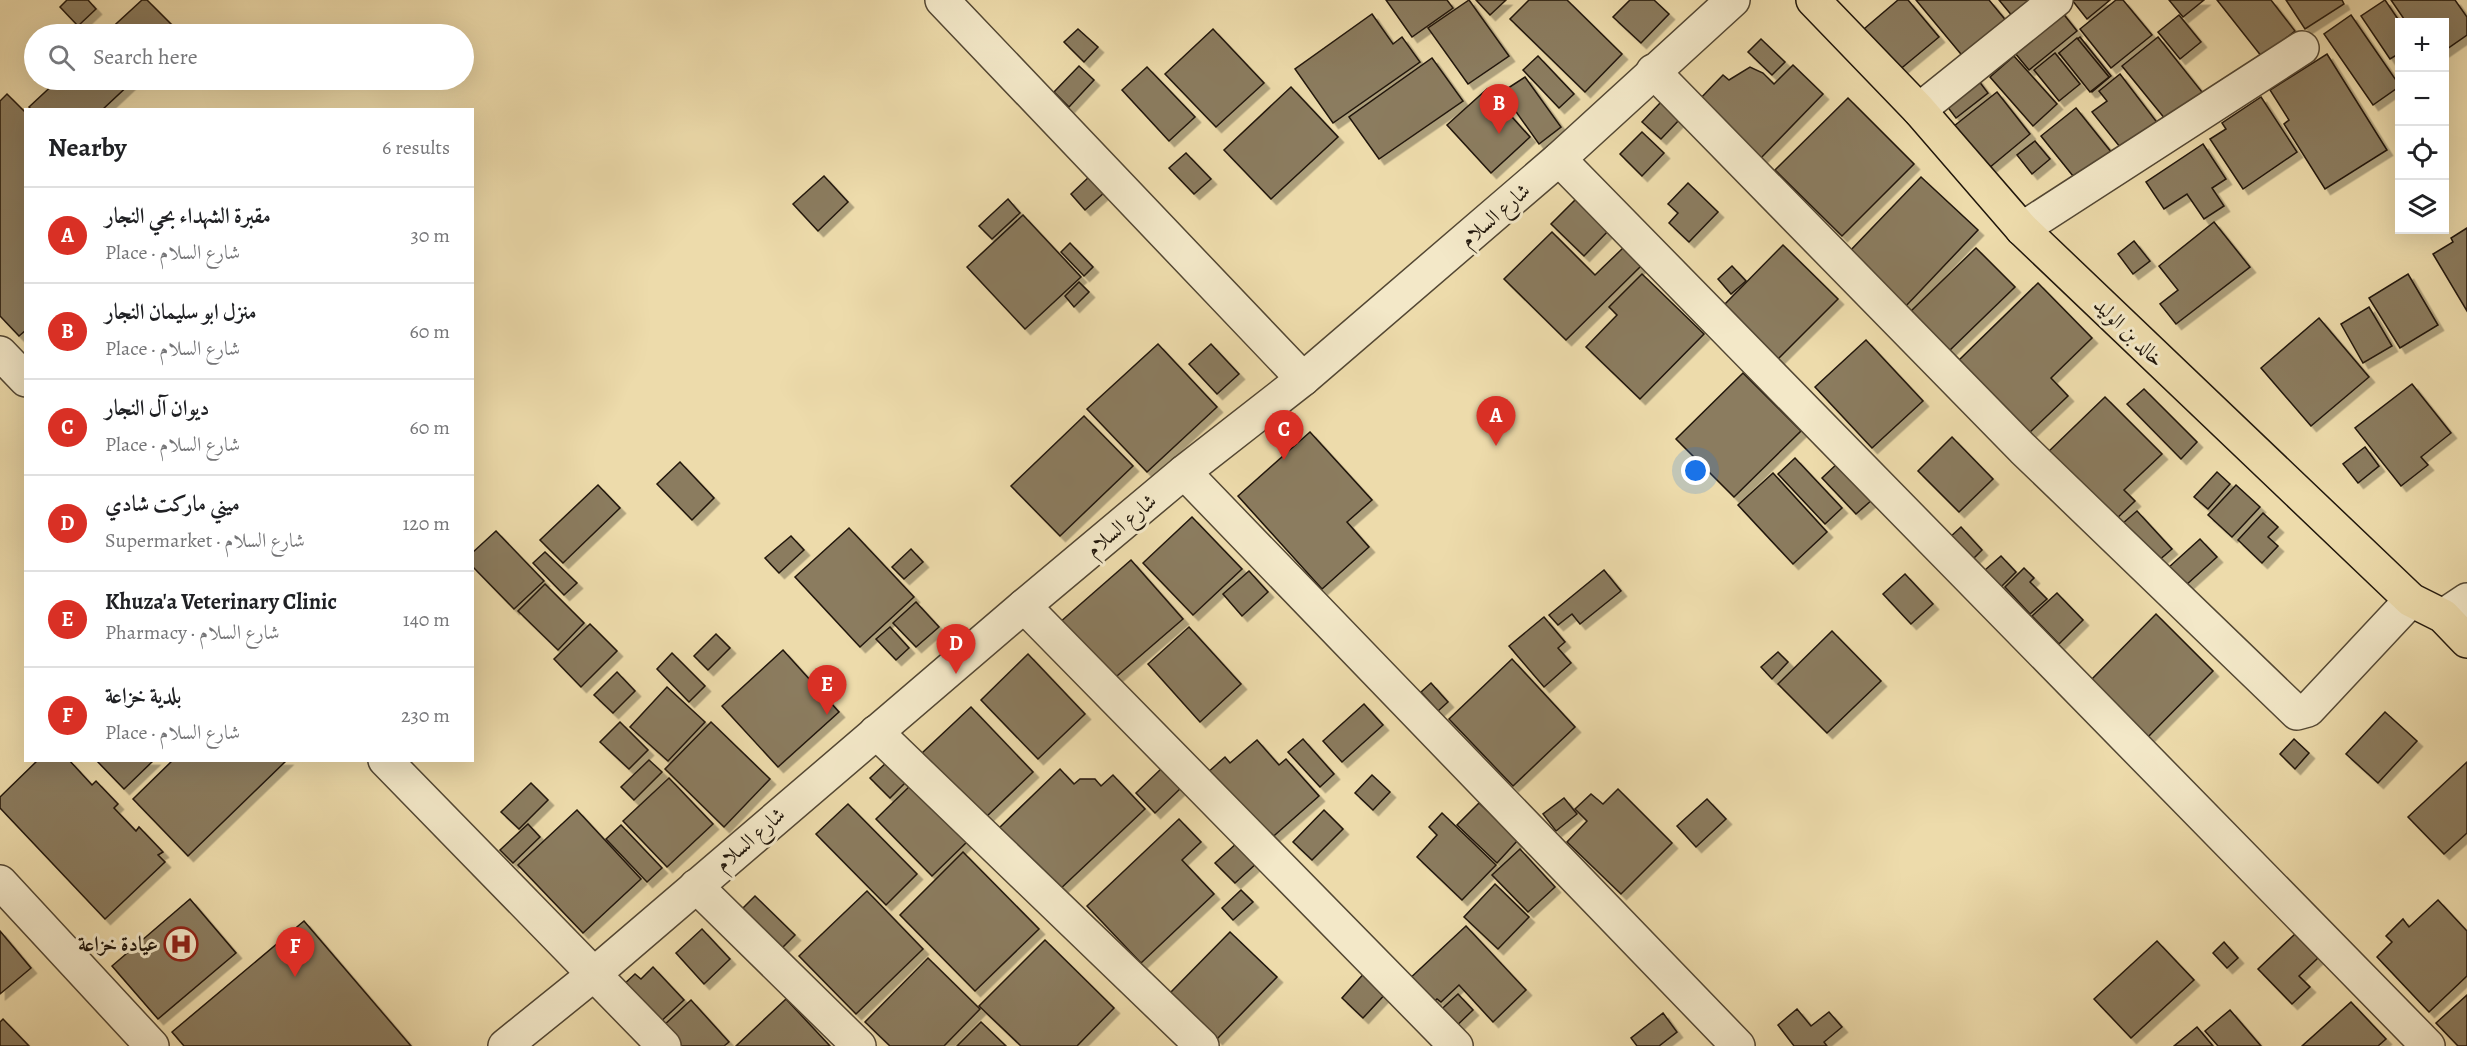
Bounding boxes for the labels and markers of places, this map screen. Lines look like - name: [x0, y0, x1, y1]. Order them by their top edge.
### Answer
- pin: B: [1480, 84, 1518, 134]
- pin: A: [1476, 396, 1516, 446]
- pin: C: [1264, 410, 1304, 460]
- pin: D: [936, 624, 976, 674]
- pin: E: [808, 666, 846, 715]
- hospital icon: عيادة خزاعة: [163, 926, 199, 962]
- pin: F: [276, 928, 314, 977]
- place label: عيادة خزاعة: [78, 930, 158, 958]

